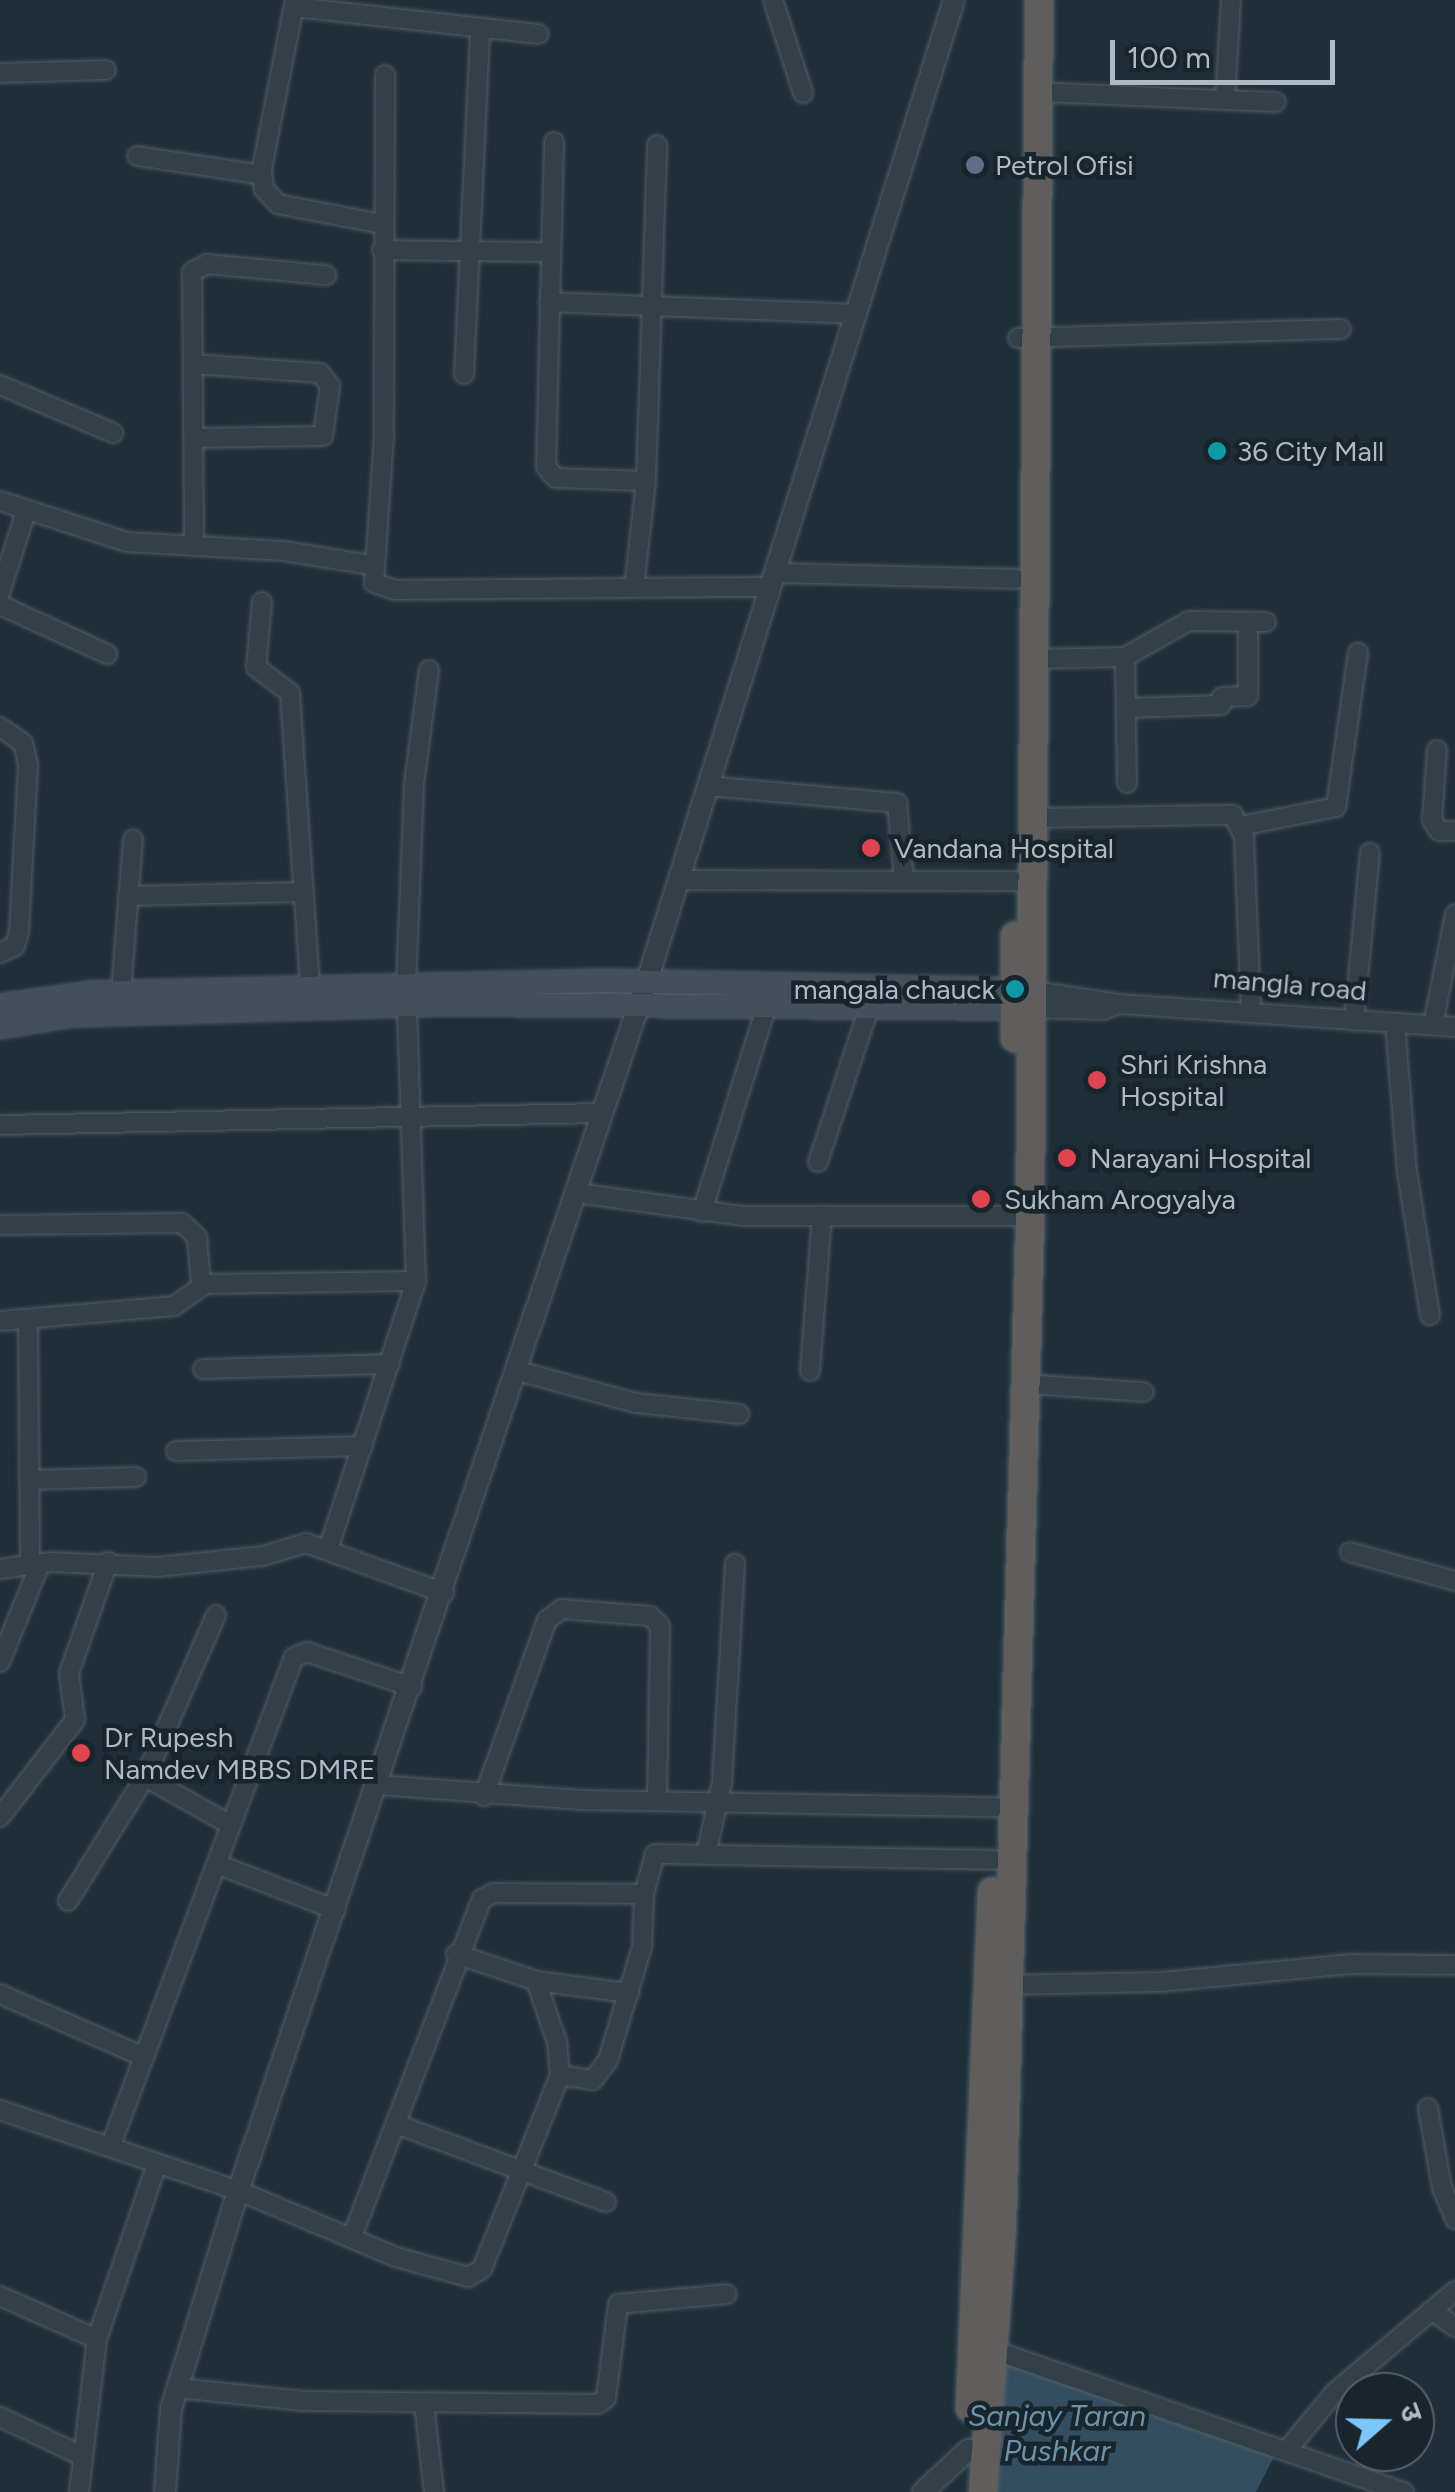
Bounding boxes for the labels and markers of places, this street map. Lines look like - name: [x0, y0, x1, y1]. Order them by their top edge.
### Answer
- place label: Petrol Ofisi: [995, 148, 1134, 182]
- marker: Petrol Ofisi: [964, 154, 986, 176]
- place label: 36 City Mall: [1237, 434, 1384, 468]
- marker: 36 City Mall: [1206, 440, 1228, 462]
- place label: Vandana Hospital: [894, 831, 1114, 865]
- marker: Vandana Hospital: [858, 835, 884, 861]
- place label: mangala chauck: [794, 972, 995, 1006]
- marker: mangala chauck: [1004, 978, 1026, 1000]
- place label: Shri Krishna Hospital: [1120, 1047, 1267, 1113]
- marker: Shri Krishna Hospital: [1084, 1067, 1110, 1093]
- place label: Narayani Hospital: [1090, 1141, 1312, 1175]
- marker: Narayani Hospital: [1054, 1145, 1080, 1171]
- place label: Sukham Arogyalya: [1004, 1182, 1236, 1216]
- marker: Sukham Arogyalya: [968, 1186, 994, 1212]
- place label: Dr Rupesh Namdev MBBS DMRE: [104, 1720, 376, 1786]
- marker: Dr Rupesh Namdev MBBS DMRE: [68, 1740, 94, 1766]

